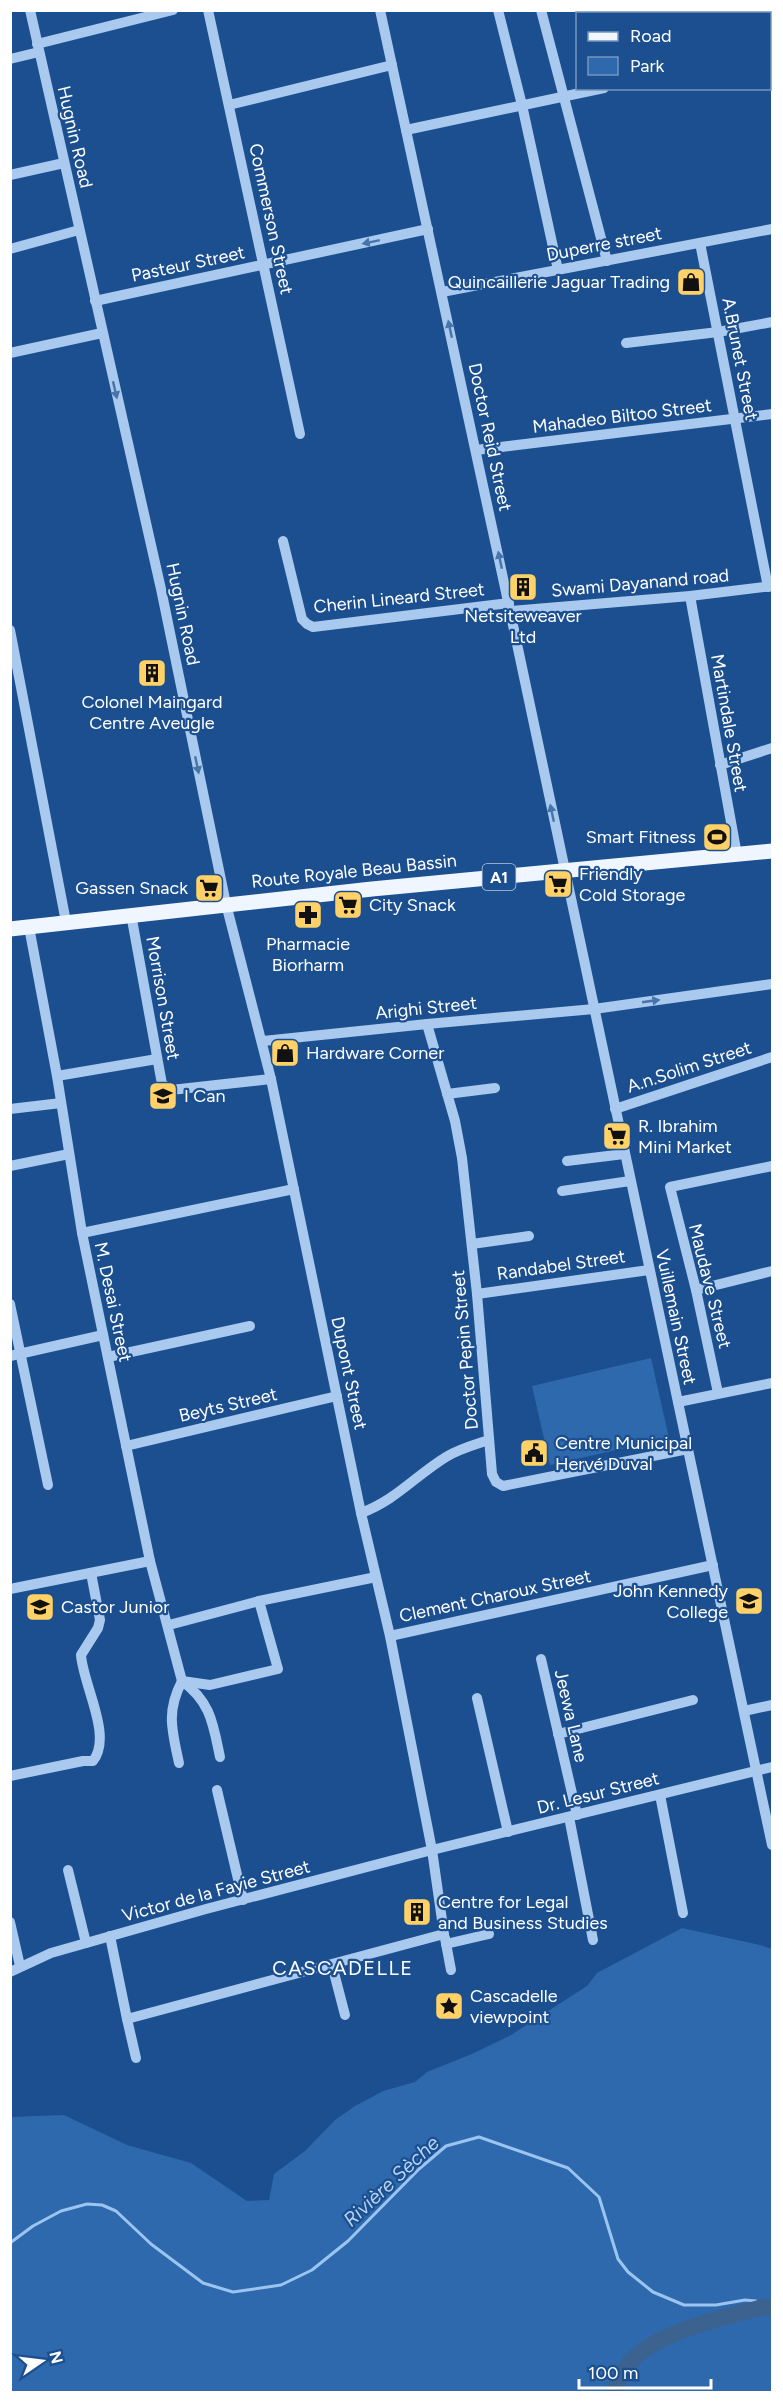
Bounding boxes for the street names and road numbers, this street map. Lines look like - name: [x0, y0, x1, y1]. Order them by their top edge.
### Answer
- street label: Hugnin Road: [53, 84, 97, 190]
- street label: Commerson Street: [244, 142, 298, 297]
- street label: Duperre street: [544, 222, 664, 266]
- street label: Pasteur Street: [129, 241, 247, 287]
- street label: A.Brunet Street: [717, 296, 763, 422]
- street label: Doctor Reid Street: [464, 361, 516, 513]
- street label: Mahadeo Biltoo Street: [531, 394, 713, 438]
- street label: Hugnin Road: [161, 561, 205, 667]
- street label: Swami Dayanand road: [550, 564, 730, 602]
- street label: Cherin Lineard Street: [312, 578, 486, 618]
- street label: Martindale Street: [706, 652, 752, 794]
- street label: Route Royale Beau Bassin: [250, 849, 458, 893]
- road number: A1: [482, 864, 516, 890]
- street label: Morrison Street: [141, 934, 185, 1062]
- street label: Arighi Street: [374, 992, 478, 1024]
- street label: A.n.Solim Street: [624, 1036, 754, 1097]
- street label: Maudave Street: [684, 1221, 736, 1351]
- street label: M. Desai Street: [90, 1240, 137, 1364]
- street label: Randabel Street: [495, 1245, 627, 1285]
- street label: Vuillemain Street: [651, 1247, 701, 1387]
- street label: Doctor Pepin Street: [447, 1269, 483, 1431]
- street label: Dupont Street: [326, 1314, 372, 1432]
- street label: Beyts Street: [177, 1383, 279, 1427]
- street label: Clement Charoux Street: [397, 1565, 593, 1627]
- street label: Jeewa Lane: [550, 1667, 592, 1765]
- street label: Dr. Lesur Street: [535, 1767, 662, 1819]
- street label: Victor de la Fayie Street: [120, 1855, 313, 1927]

